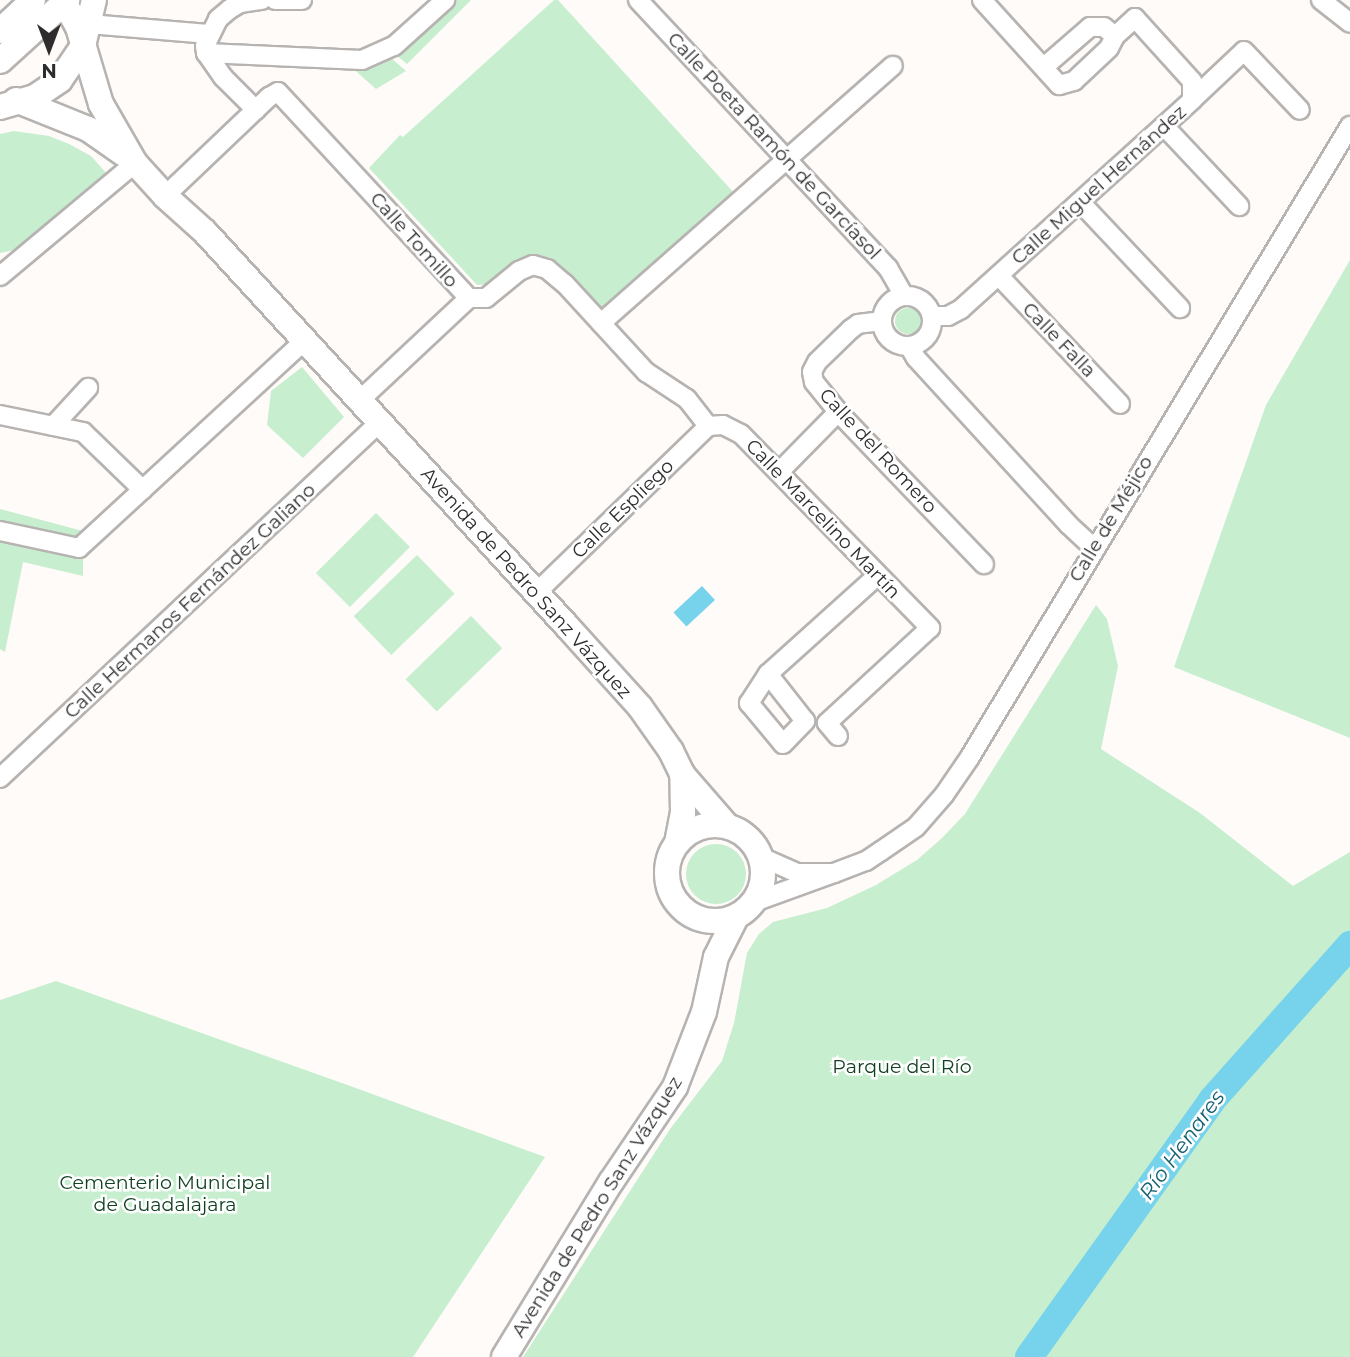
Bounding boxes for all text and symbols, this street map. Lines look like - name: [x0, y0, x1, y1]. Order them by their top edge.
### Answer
- north arrow: [14, 14, 84, 84]
- street label: Calle Poeta Ramón de Garcíasol: [663, 28, 885, 264]
- text: N: [41, 59, 57, 82]
- street label: Calle Miguel Hernández: [1007, 101, 1191, 269]
- street label: Calle Tomillo: [365, 188, 463, 292]
- street label: Calle Falla: [1018, 298, 1100, 382]
- street label: Calle del Romero: [814, 384, 942, 518]
- street label: Calle Marcelino Martín: [741, 435, 905, 603]
- street label: Calle de Méjico: [1064, 452, 1158, 586]
- street label: Calle Espliego: [567, 455, 679, 563]
- street label: Avenida de Pedro Sanz Vázquez: [416, 463, 636, 703]
- street label: Calle Hermanos Fernández Galiano: [60, 479, 320, 723]
- park label: Parque del Río: [832, 1056, 972, 1078]
- street label: Avenida de Pedro Sanz Vázquez: [507, 1072, 687, 1342]
- water label: Río Henares: [1134, 1086, 1230, 1204]
- park label: Cementerio Municipal de Guadalajara: [60, 1172, 270, 1216]

